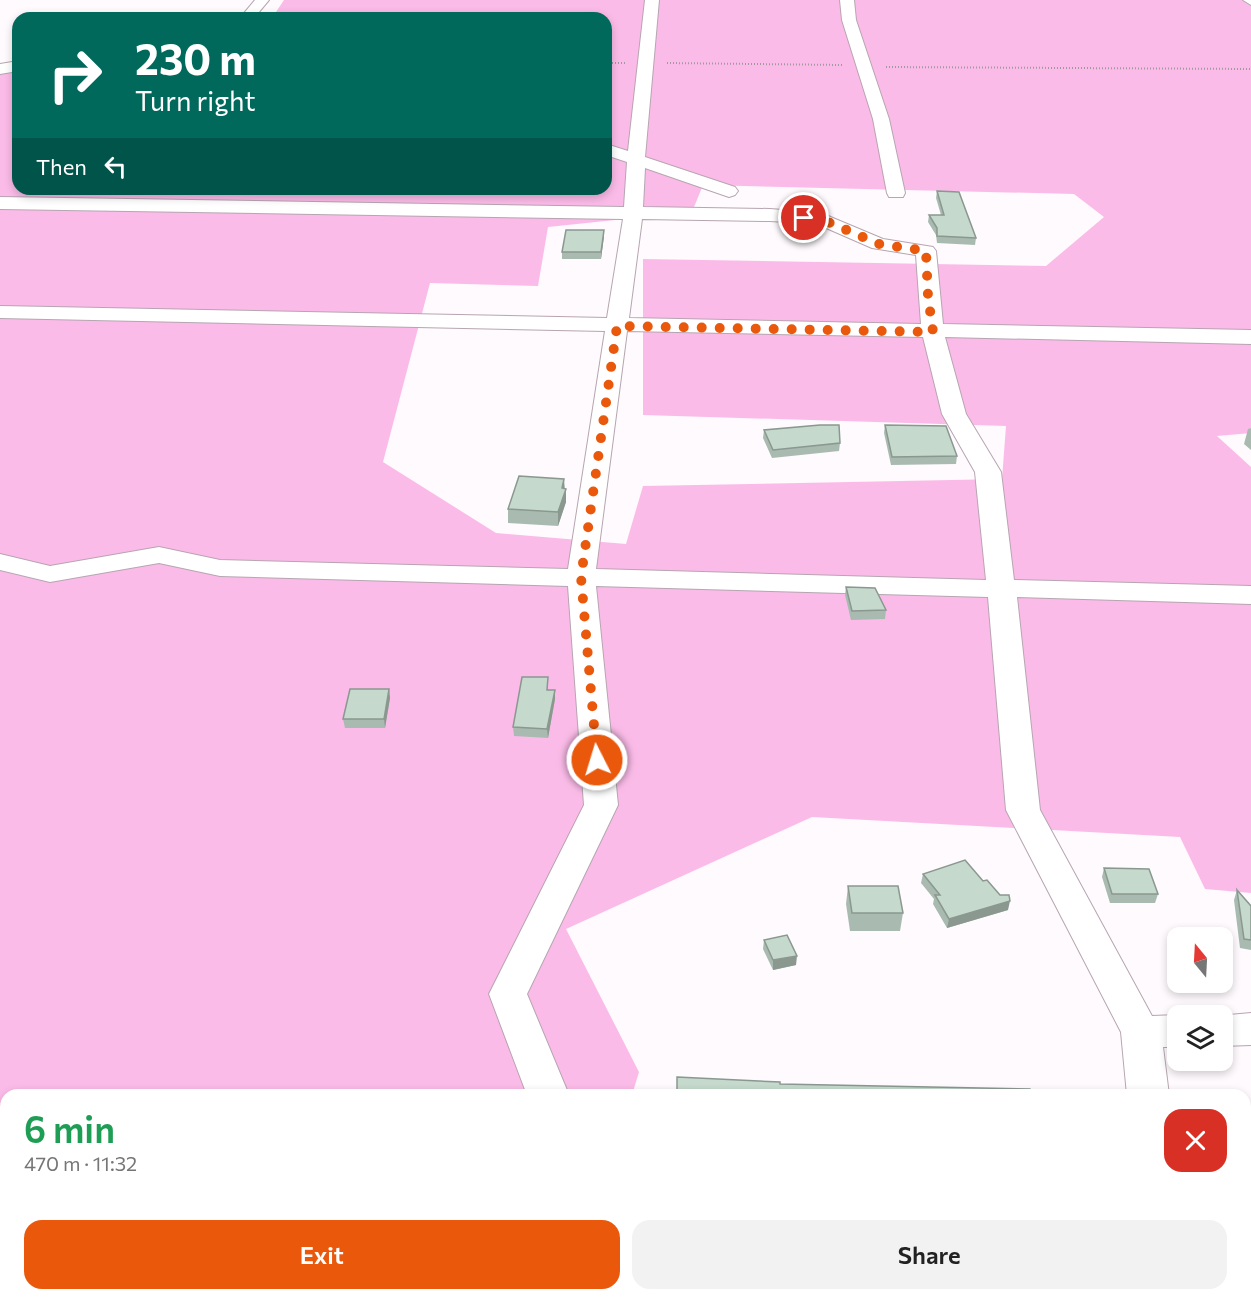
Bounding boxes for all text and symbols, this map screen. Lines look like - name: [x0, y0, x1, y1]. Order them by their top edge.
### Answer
- text: 230 m: [135, 32, 256, 84]
- icon: right: [36, 36, 114, 114]
- text: Turn right: [135, 84, 255, 117]
- icon: left: [99, 150, 132, 183]
- text: Then: [36, 153, 87, 180]
- pin: [778, 192, 829, 243]
- icon: arrive: [787, 201, 820, 234]
- position arrow: [565, 728, 629, 792]
- north arrow: [1167, 927, 1233, 993]
- map controls: [1167, 927, 1233, 1071]
- button: layers: [1167, 1005, 1233, 1071]
- text: 6 min: [24, 1106, 115, 1150]
- button: close: [1164, 1109, 1227, 1172]
- text: 470 m · 11:32: [24, 1151, 137, 1175]
- button: Exit: [24, 1220, 620, 1289]
- button: Share: [632, 1220, 1227, 1289]

